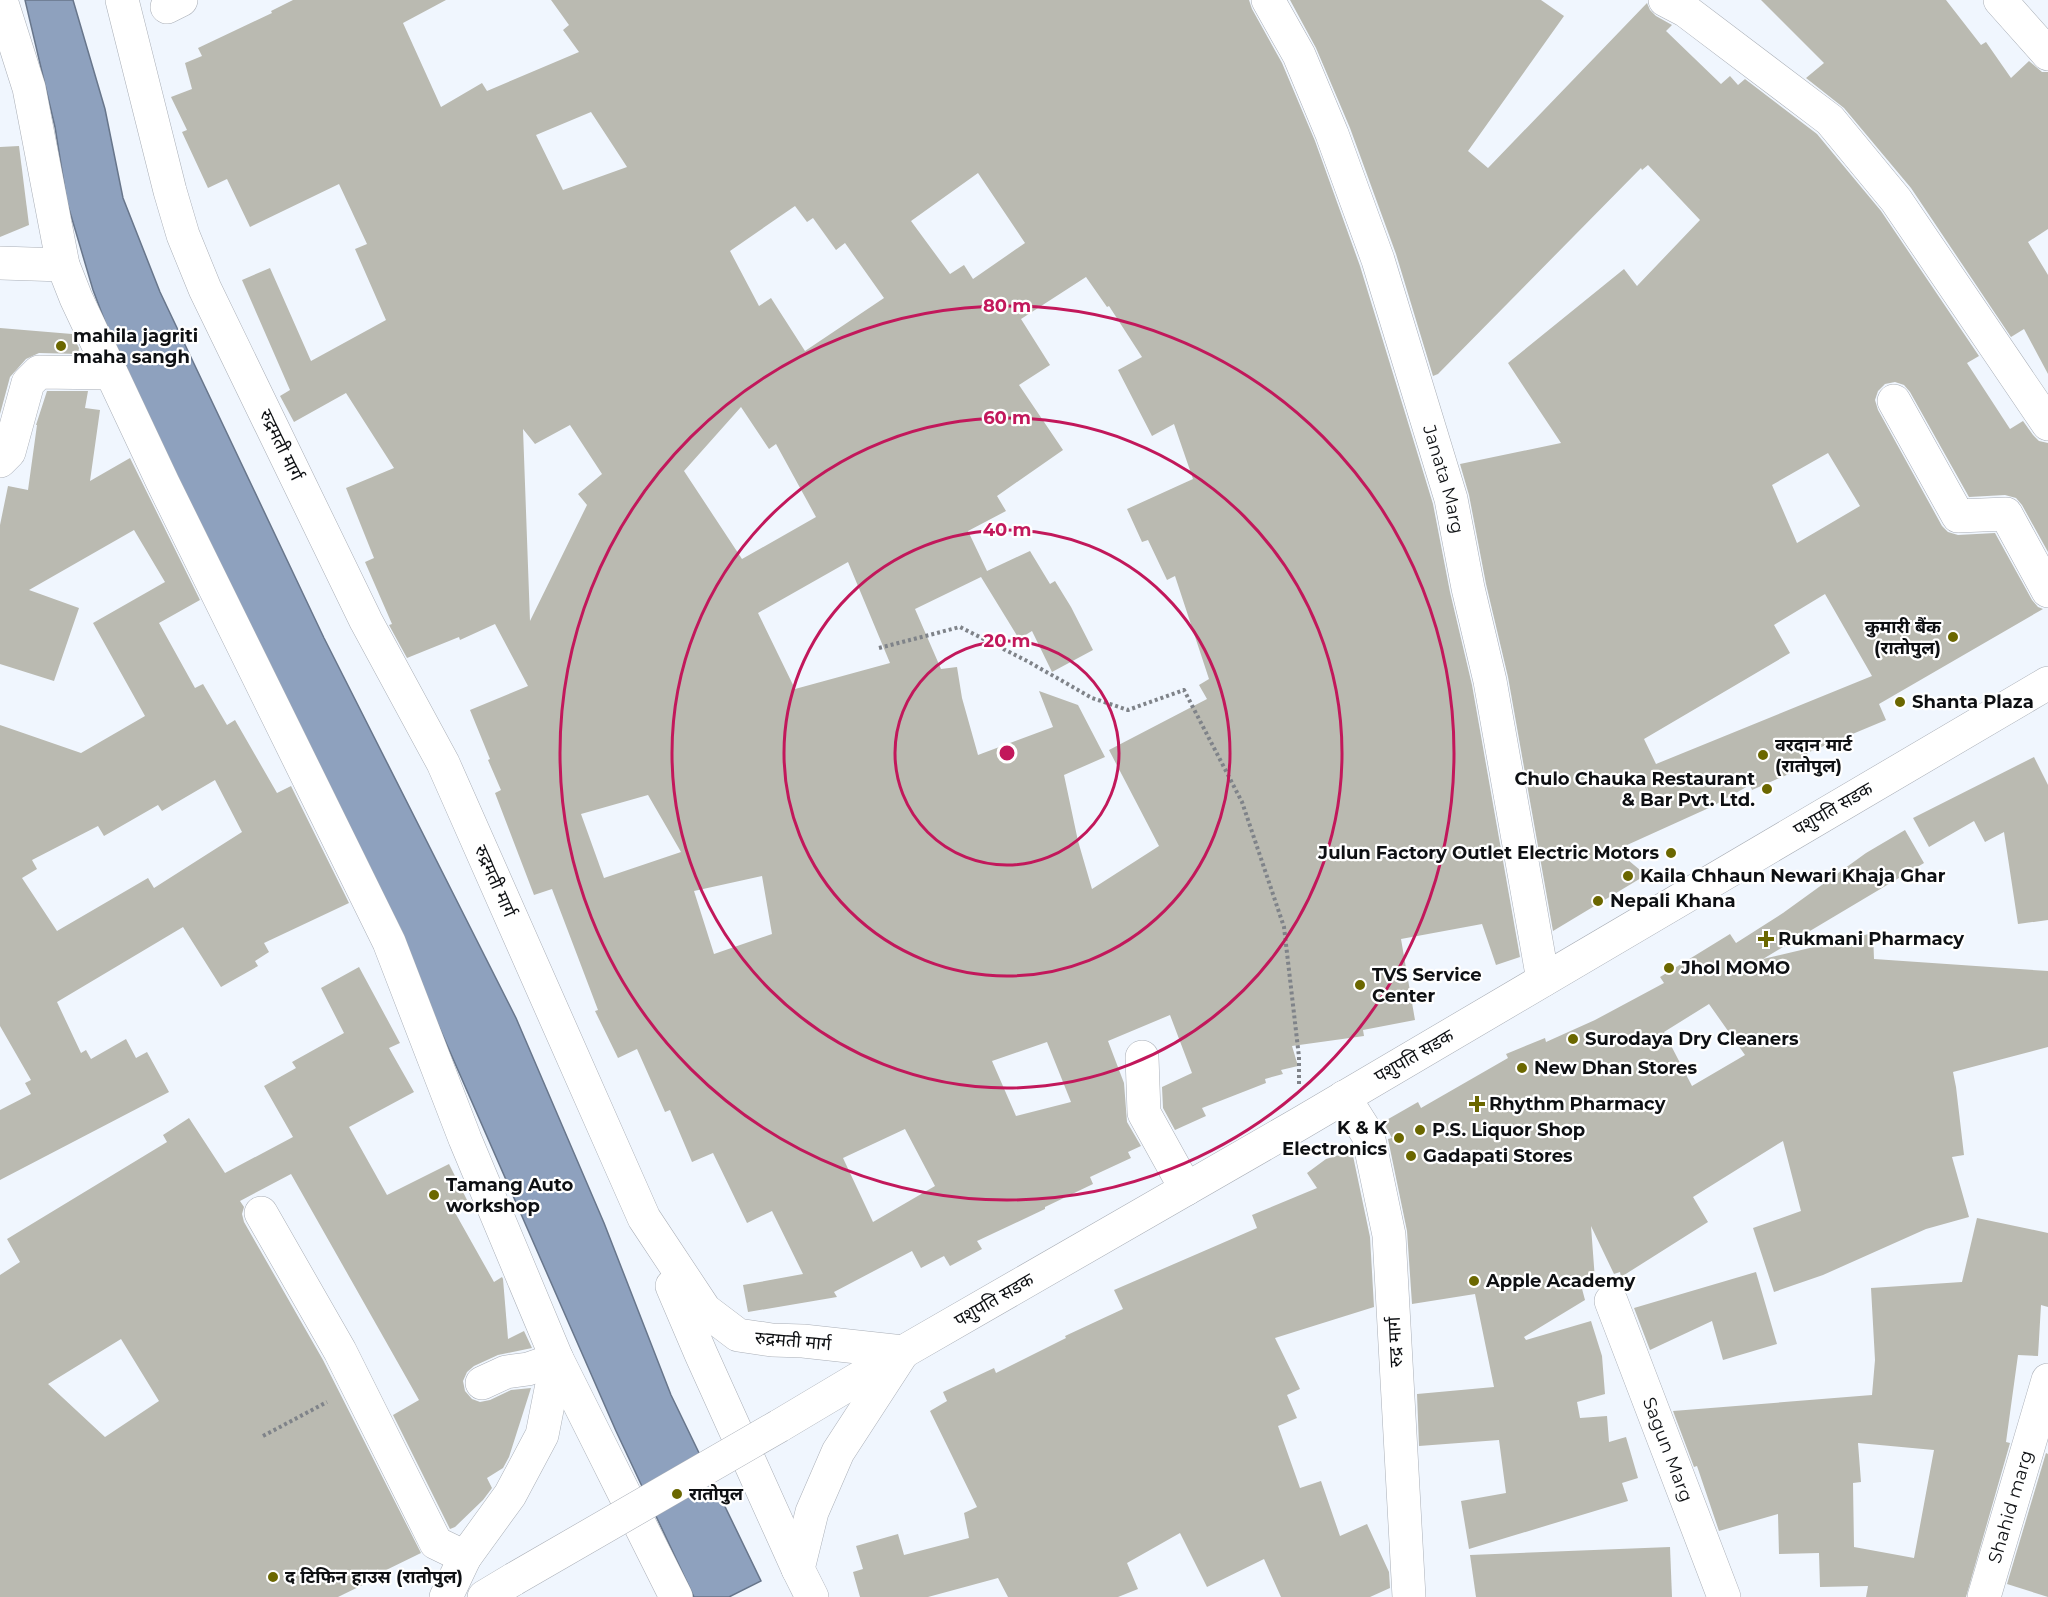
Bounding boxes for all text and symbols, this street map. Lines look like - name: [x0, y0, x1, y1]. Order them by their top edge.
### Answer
- text: 80 m: [983, 295, 1031, 317]
- place label: mahila jagriti maha sangh: [73, 325, 198, 368]
- marker: mahila jagriti maha sangh: [54, 339, 68, 353]
- street label: रुद्रमती मार्ग: [254, 406, 308, 485]
- text: 60 m: [983, 407, 1031, 429]
- street label: Janata Marg: [1418, 421, 1468, 536]
- text: 40 m: [983, 519, 1031, 541]
- place label: कुमारी बैंक (रातोपुल): [1865, 616, 1942, 659]
- text: 20 m: [984, 630, 1030, 652]
- marker: कुमारी बैंक (रातोपुल): [1946, 630, 1960, 644]
- place label: Shanta Plaza: [1912, 691, 2034, 713]
- marker: Shanta Plaza: [1893, 695, 1907, 709]
- place label: वरदान मार्ट (रातोपुल): [1775, 734, 1853, 777]
- centre of rings: [997, 743, 1017, 763]
- marker: वरदान मार्ट (रातोपुल): [1756, 748, 1770, 762]
- place label: Chulo Chauka Restaurant & Bar Pvt. Ltd.: [1515, 768, 1755, 811]
- street label: पशुपति सडक: [1789, 777, 1878, 841]
- marker: Chulo Chauka Restaurant & Bar Pvt. Ltd.: [1760, 782, 1774, 796]
- street label: रुद्रमती मार्ग: [469, 842, 521, 921]
- place label: Julun Factory Outlet Electric Motors: [1317, 842, 1659, 864]
- marker: Julun Factory Outlet Electric Motors: [1664, 846, 1678, 860]
- place label: Kaila Chhaun Newari Khaja Ghar: [1640, 865, 1946, 887]
- marker: Kaila Chhaun Newari Khaja Ghar: [1621, 869, 1635, 883]
- place label: Nepali Khana: [1610, 890, 1736, 912]
- marker: Nepali Khana: [1591, 894, 1605, 908]
- place label: Rukmani Pharmacy: [1778, 928, 1964, 950]
- marker: Rukmani Pharmacy: [1759, 932, 1773, 946]
- place label: Jhol MOMO: [1680, 957, 1790, 979]
- marker: Jhol MOMO: [1662, 961, 1676, 975]
- place label: TVS Service Center: [1372, 964, 1482, 1007]
- marker: TVS Service Center: [1353, 978, 1367, 992]
- street label: पशुपति सडक: [1370, 1024, 1459, 1088]
- place label: Surodaya Dry Cleaners: [1585, 1028, 1799, 1050]
- marker: Surodaya Dry Cleaners: [1566, 1032, 1580, 1046]
- place label: New Dhan Stores: [1534, 1057, 1697, 1079]
- marker: New Dhan Stores: [1515, 1061, 1529, 1075]
- place label: Rhythm Pharmacy: [1489, 1093, 1666, 1115]
- marker: Rhythm Pharmacy: [1470, 1097, 1484, 1111]
- place label: K & K Electronics: [1282, 1117, 1388, 1160]
- place label: P.S. Liquor Shop: [1432, 1119, 1585, 1141]
- marker: P.S. Liquor Shop: [1413, 1123, 1427, 1137]
- marker: K & K Electronics: [1392, 1131, 1406, 1145]
- place label: Gadapati Stores: [1423, 1145, 1573, 1167]
- marker: Gadapati Stores: [1404, 1149, 1418, 1163]
- place label: Tamang Auto workshop: [446, 1174, 573, 1217]
- marker: Tamang Auto workshop: [427, 1188, 441, 1202]
- street label: पशुपति सडक: [950, 1268, 1039, 1332]
- place label: Apple Academy: [1485, 1270, 1636, 1292]
- marker: Apple Academy: [1467, 1274, 1481, 1288]
- street label: रुद्र मार्ग: [1383, 1315, 1407, 1368]
- street label: रुद्रमती मार्ग: [754, 1327, 833, 1355]
- street label: Sagun Marg: [1638, 1394, 1698, 1505]
- street label: Shahid marg: [1984, 1448, 2038, 1566]
- place label: रातोपुल: [689, 1483, 744, 1505]
- marker: रातोपुल: [670, 1487, 684, 1501]
- place label: द टिफिन हाउस (रातोपुल): [285, 1566, 463, 1588]
- marker: द टिफिन हाउस (रातोपुल): [266, 1570, 280, 1584]

